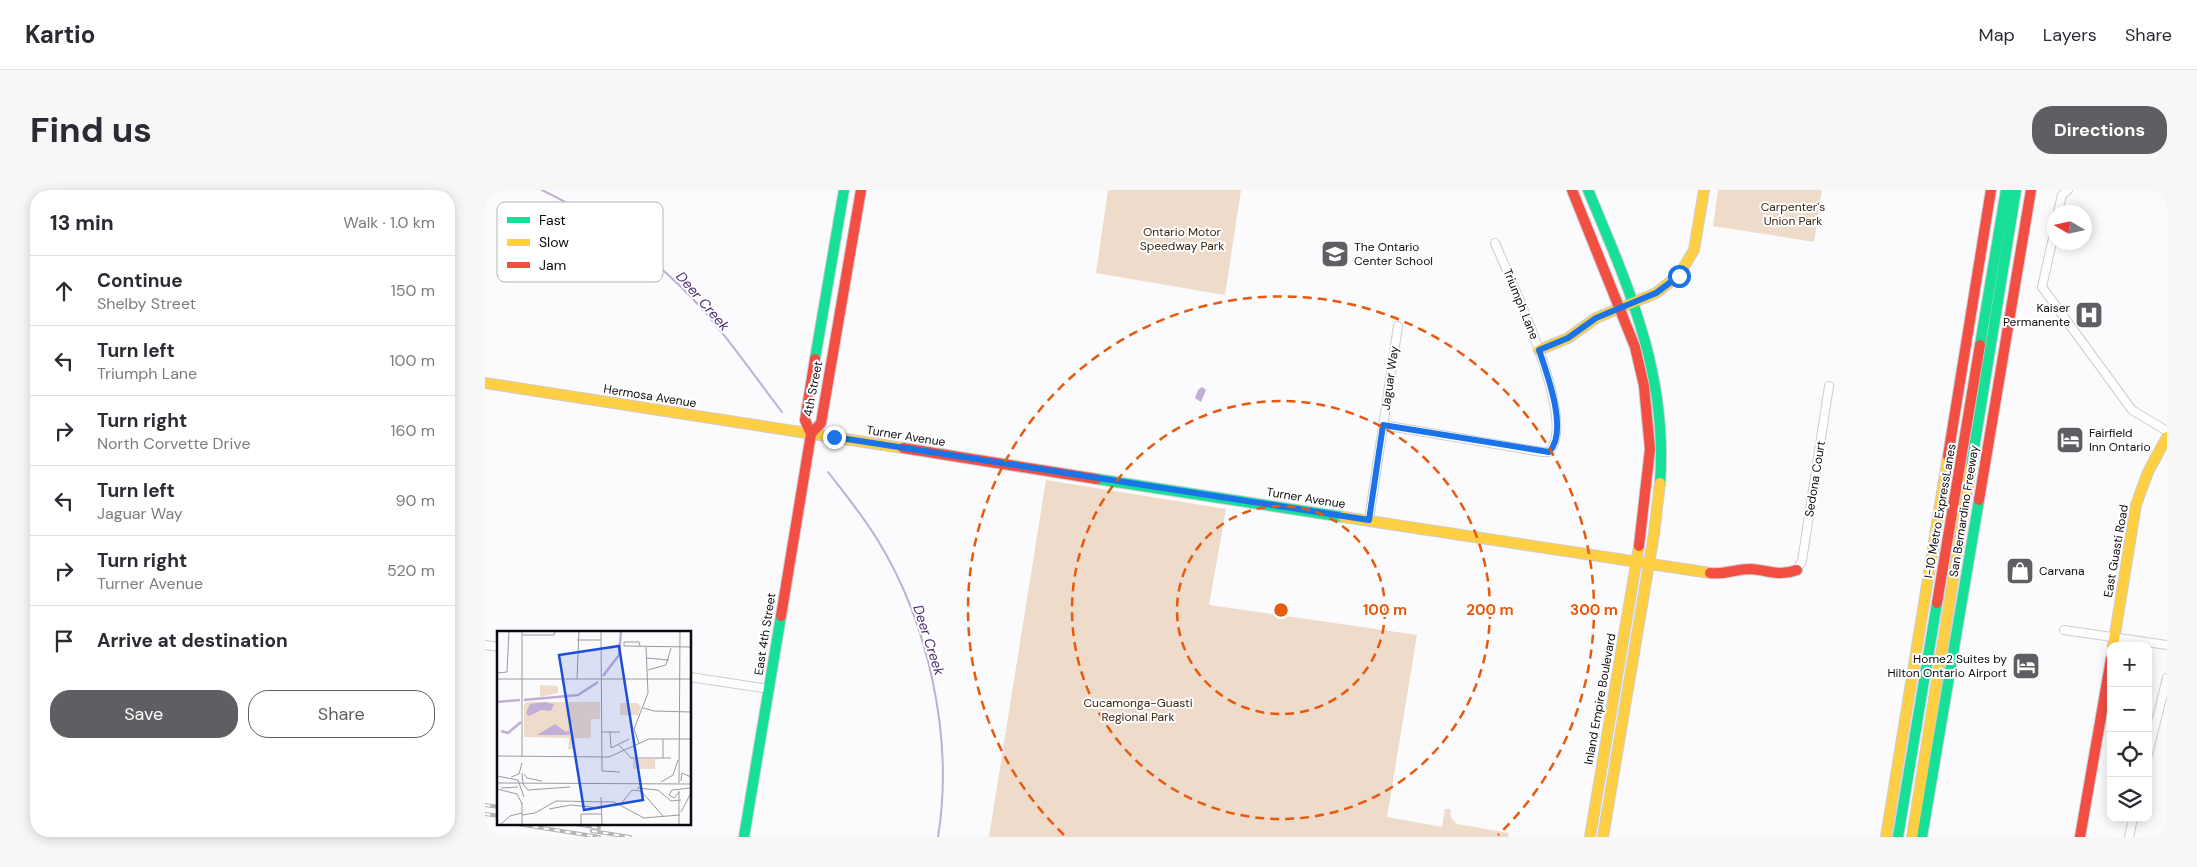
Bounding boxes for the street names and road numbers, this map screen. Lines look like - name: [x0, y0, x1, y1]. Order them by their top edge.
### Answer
- street label: Triumph Lane: [1500, 266, 1543, 342]
- street label: Jaguar Way: [1378, 345, 1402, 411]
- street label: 4th Street: [800, 360, 826, 418]
- street label: Hermosa Avenue: [602, 381, 698, 411]
- street label: Turner Avenue: [865, 422, 947, 450]
- street label: Sedona Court: [1801, 440, 1829, 518]
- street label: I-10 Metro ExpressLanes: [1920, 443, 1960, 579]
- street label: San Bernardino Freeway: [1946, 444, 1982, 578]
- street label: Turner Avenue: [1265, 484, 1347, 512]
- street label: East Guasti Road: [2100, 503, 2132, 599]
- street label: East 4th Street: [751, 591, 779, 676]
- street label: Inland Empire Boulevard: [1581, 632, 1619, 766]

